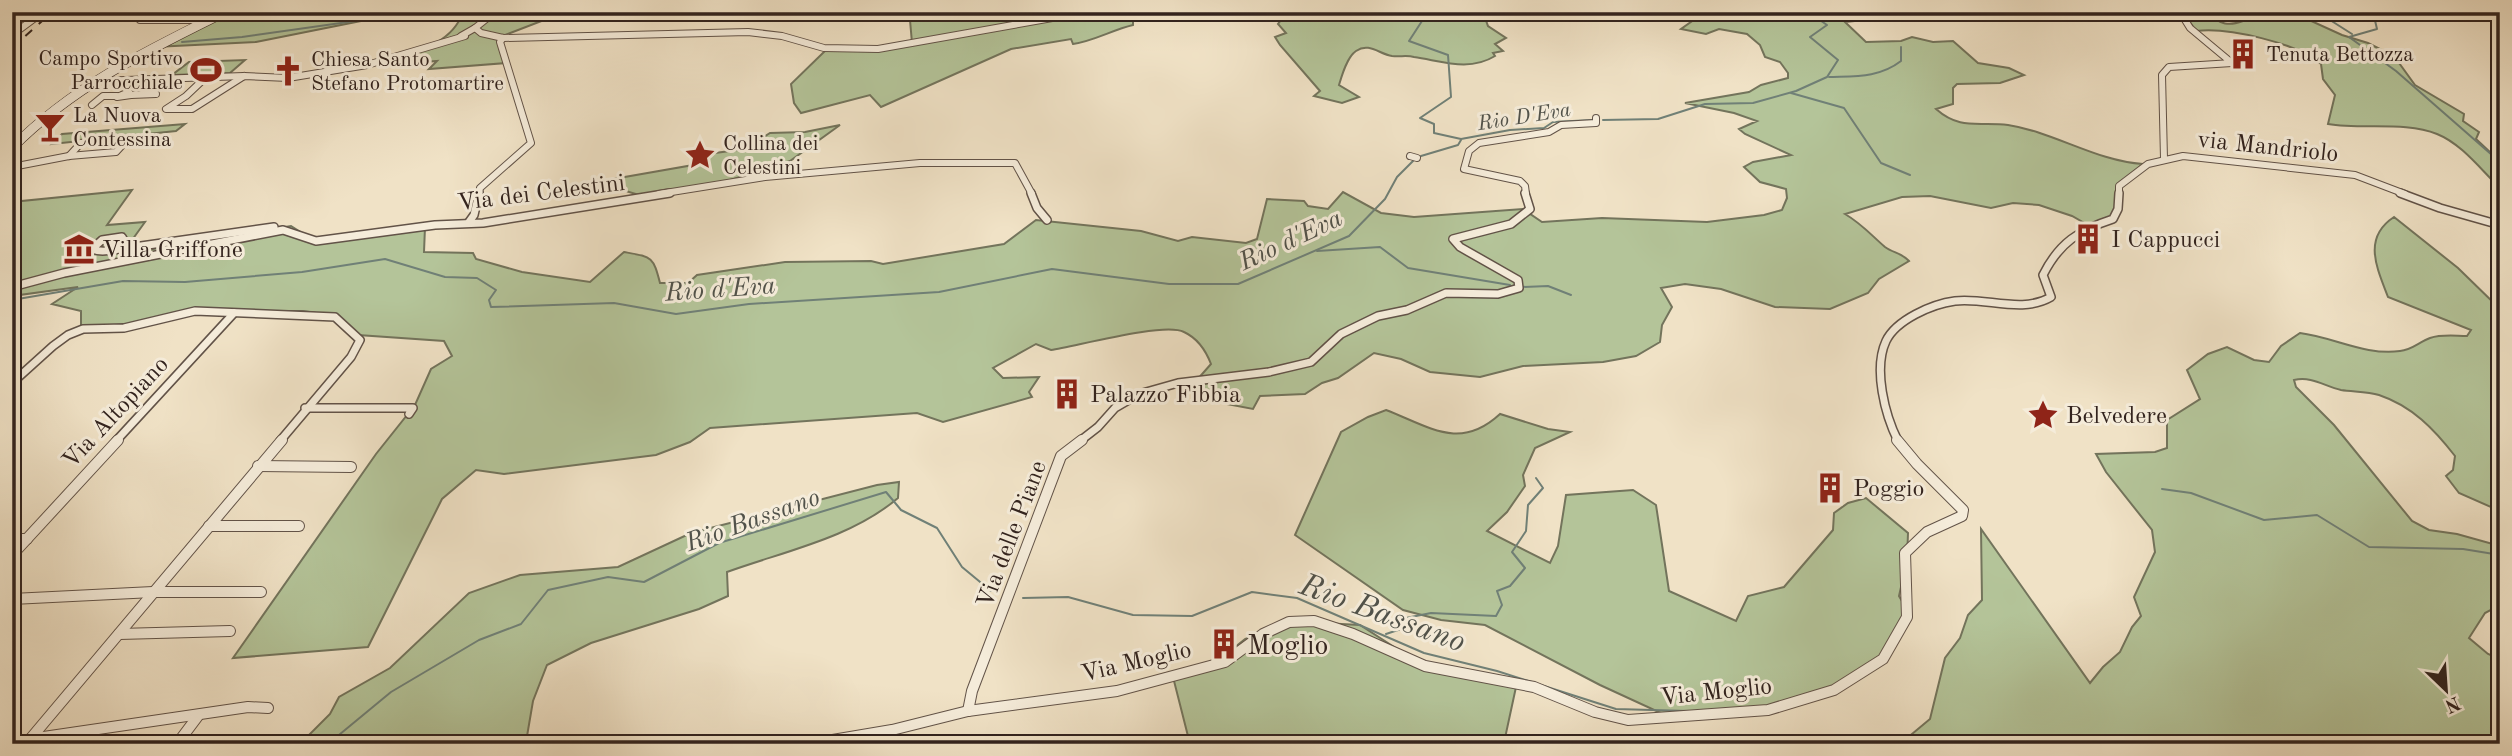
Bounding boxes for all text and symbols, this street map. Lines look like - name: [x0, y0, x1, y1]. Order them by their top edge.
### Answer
- building icon: Tenuta Bettozza: [2226, 37, 2260, 71]
- place label: Tenuta Bettozza: [2266, 45, 2414, 66]
- place label: Campo Sportivo Parrocchiale: [38, 49, 183, 94]
- place label: Chiesa Santo Stefano Protomartire: [311, 50, 504, 95]
- sports icon: Campo Sportivo Parrocchiale: [189, 53, 223, 87]
- church icon: Chiesa Santo Stefano Protomartire: [271, 54, 305, 88]
- water label: Rio D'Eva: [1475, 100, 1572, 135]
- place label: La Nuova Contessina: [73, 106, 171, 151]
- bar icon: La Nuova Contessina: [33, 110, 67, 144]
- street label: via Mandriolo: [2196, 129, 2340, 167]
- place label: Collina dei Celestini: [723, 134, 818, 179]
- place icon: Collina dei Celestini: [683, 138, 717, 172]
- street label: Via dei Celestini: [456, 172, 626, 216]
- water label: Rio d'Eva: [1234, 206, 1347, 276]
- building icon: I Cappucci: [2071, 222, 2105, 256]
- place label: I Cappucci: [2111, 229, 2220, 253]
- museum icon: Villa Griffone: [62, 232, 96, 266]
- place label: Villa Griffone: [102, 239, 243, 263]
- water label: Rio d'Eva: [663, 273, 777, 307]
- street label: Via Altopiano: [59, 353, 174, 474]
- building icon: Palazzo Fibbia: [1050, 377, 1084, 411]
- place label: Palazzo Fibbia: [1090, 384, 1241, 408]
- place icon: Belvedere: [2026, 398, 2060, 432]
- place label: Belvedere: [2066, 405, 2167, 429]
- street label: Via delle Piane: [974, 458, 1052, 612]
- building icon: Poggio: [1813, 471, 1847, 505]
- place label: Poggio: [1853, 478, 1924, 502]
- water label: Rio Bassano: [681, 485, 823, 558]
- water label: Rio Bassano: [1294, 570, 1469, 660]
- building icon: Moglio: [1207, 627, 1241, 661]
- place label: Moglio: [1247, 633, 1328, 661]
- street label: Via Moglio: [1079, 639, 1194, 687]
- north arrow: [2410, 654, 2480, 724]
- street label: Via Moglio: [1659, 675, 1773, 711]
- text: N: [2441, 691, 2463, 715]

